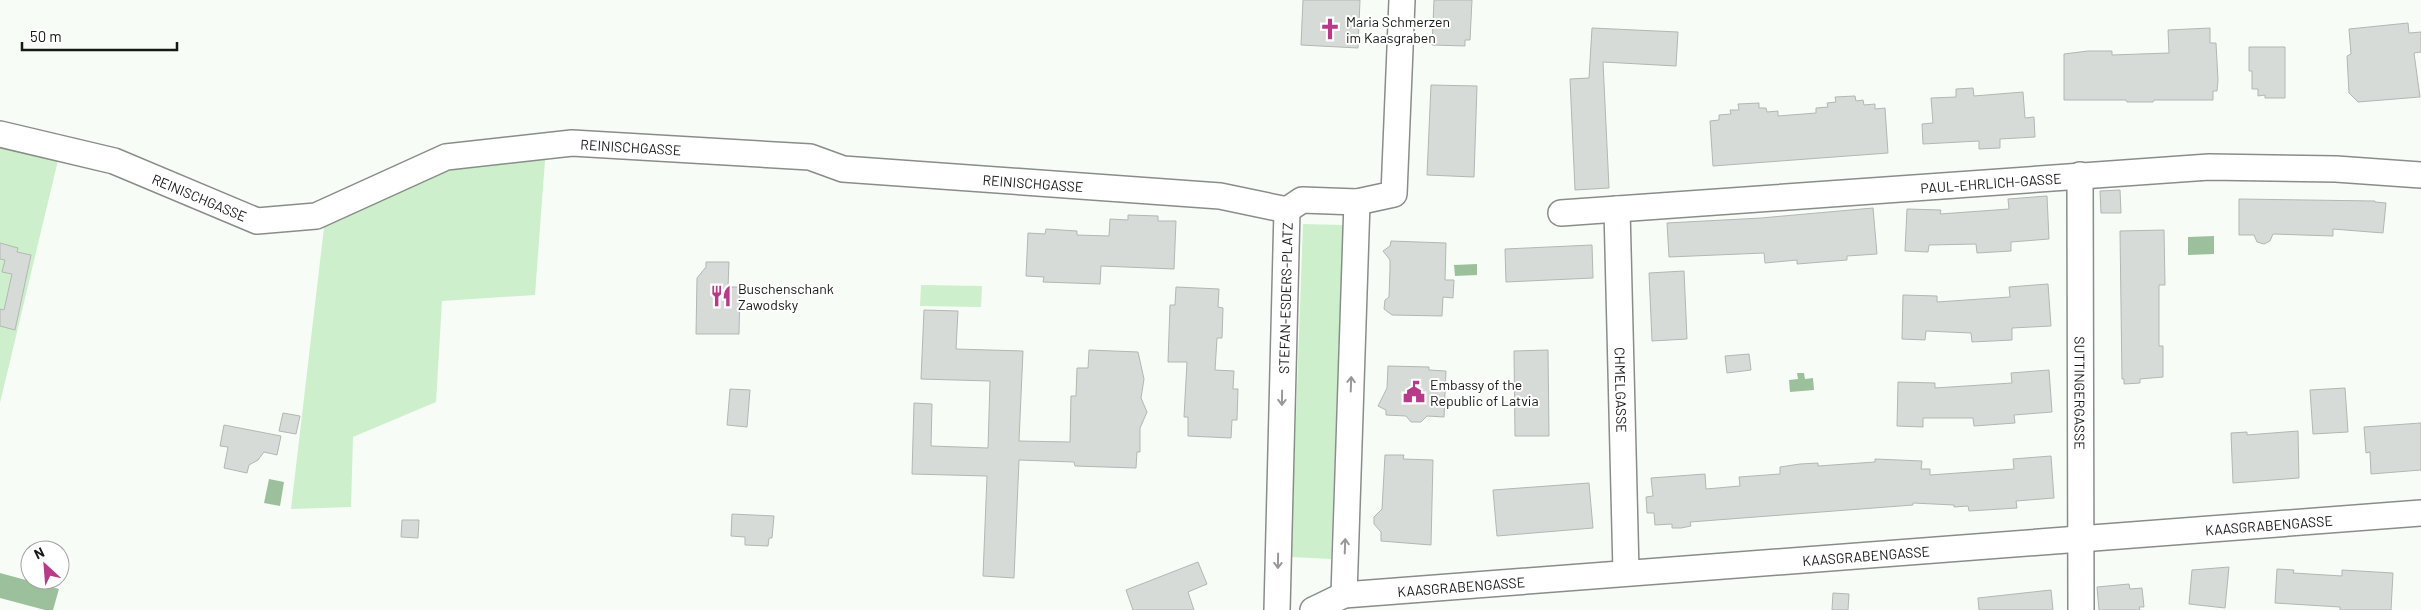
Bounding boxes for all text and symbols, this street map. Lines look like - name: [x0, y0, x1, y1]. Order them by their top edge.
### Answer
- place label: Maria Schmerzen im Kaasgraben: [1346, 13, 1450, 46]
- church icon: Maria Schmerzen im Kaasgraben: [1317, 16, 1343, 42]
- scale bar: [22, 20, 178, 52]
- text: 50 m: [30, 27, 62, 45]
- street label: REINISCHGASSE: [580, 135, 682, 158]
- street label: PAUL-EHRLICH-GASSE: [1920, 169, 2062, 196]
- street label: REINISCHGASSE: [150, 170, 250, 224]
- street label: REINISCHGASSE: [982, 171, 1084, 195]
- street label: STEFAN-ESDERS-PLATZ: [1274, 222, 1295, 374]
- place label: Buschenschank Zawodsky: [738, 280, 834, 313]
- restaurant icon: Buschenschank Zawodsky: [708, 283, 734, 309]
- street label: SUTTINGERGASSE: [2072, 336, 2089, 450]
- street label: CHMELGASSE: [1612, 347, 1631, 433]
- one-way arrow: [1346, 376, 1355, 392]
- place label: Embassy of the Republic of Latvia: [1430, 376, 1539, 409]
- public building icon: Embassy of the Republic of Latvia: [1401, 379, 1427, 405]
- one-way arrow: [1277, 390, 1287, 406]
- street label: KAASGRABENGASSE: [2204, 511, 2333, 538]
- one-way arrow: [1341, 538, 1350, 554]
- north arrow: [20, 540, 70, 590]
- street label: KAASGRABENGASSE: [1802, 542, 1931, 569]
- text: N: [31, 543, 47, 563]
- one-way arrow: [1273, 552, 1283, 569]
- street label: KAASGRABENGASSE: [1397, 573, 1526, 599]

